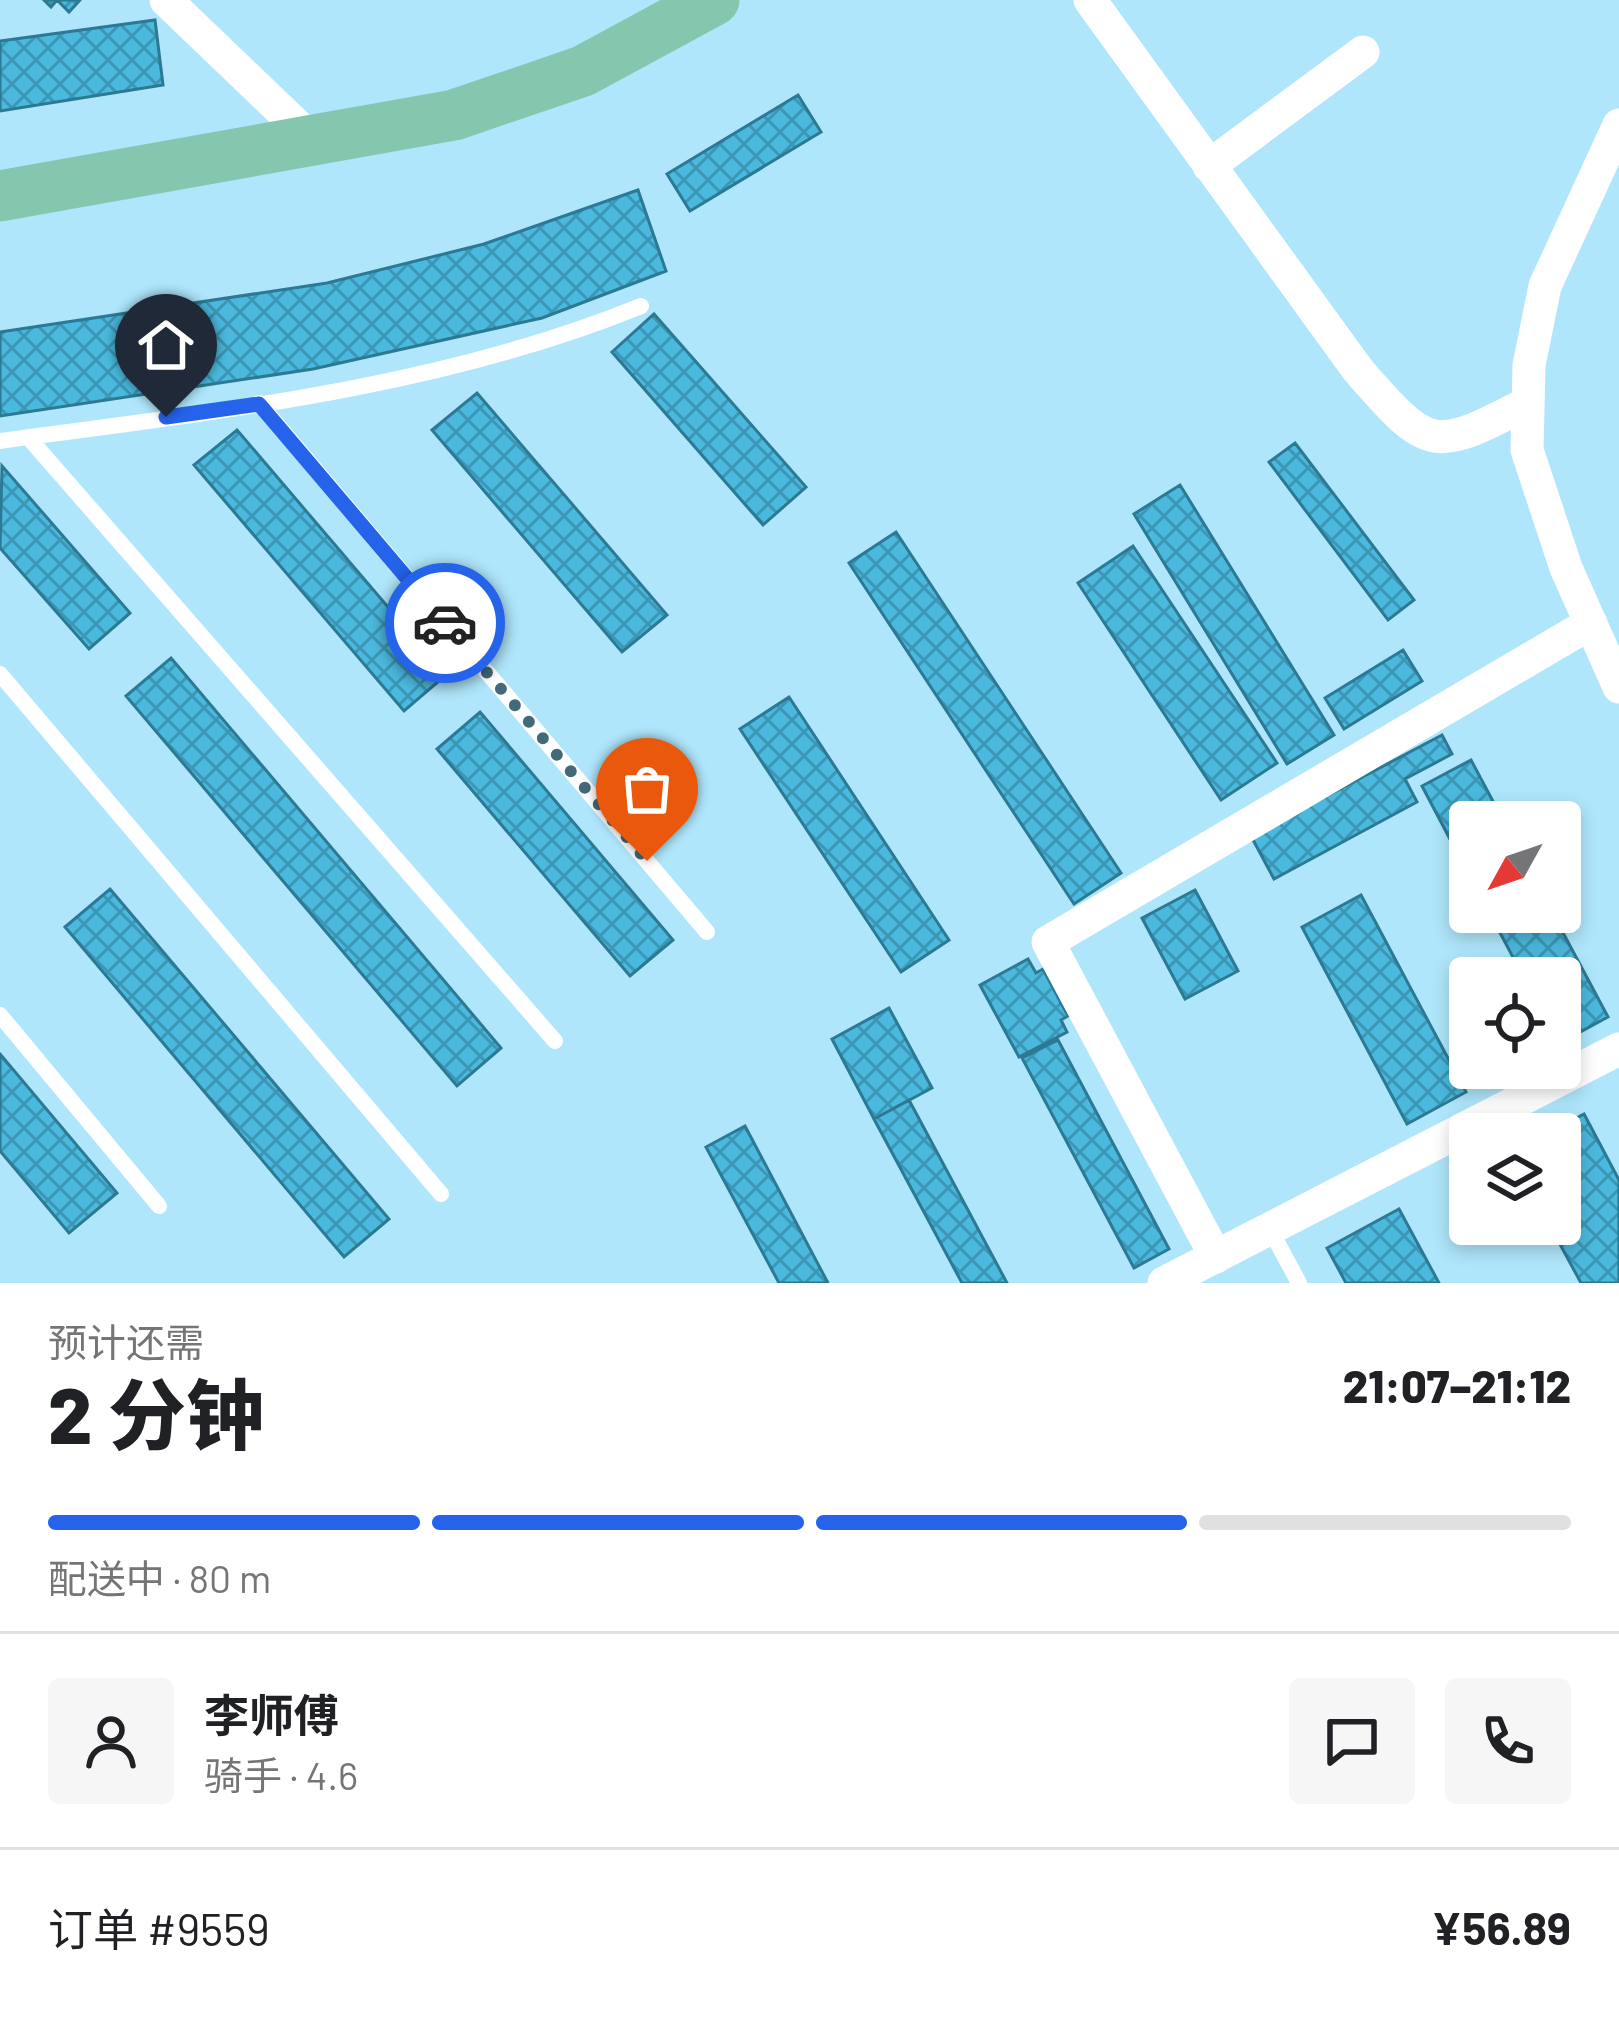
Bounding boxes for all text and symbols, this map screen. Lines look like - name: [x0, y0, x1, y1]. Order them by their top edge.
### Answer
- pin: [115, 294, 217, 417]
- icon: home: [133, 312, 199, 378]
- courier: [385, 563, 505, 683]
- icon: car: [412, 590, 478, 656]
- pin: [596, 738, 698, 861]
- icon: bag: [614, 756, 680, 822]
- north arrow: [1449, 801, 1581, 933]
- map controls: [1449, 801, 1581, 1245]
- button: locate: [1449, 957, 1581, 1089]
- button: layers: [1449, 1113, 1581, 1245]
- text: 预计还需: [48, 1318, 204, 1365]
- text: 21:07–21:12: [1343, 1358, 1571, 1412]
- text: 2 分钟: [48, 1366, 264, 1460]
- text: 配送中 · 80 m: [48, 1554, 271, 1601]
- button: person: [48, 1678, 174, 1804]
- button: chat: [1289, 1678, 1415, 1804]
- button: phone: [1445, 1678, 1571, 1804]
- text: 李师傅: [204, 1687, 339, 1741]
- text: 骑手 · 4.6: [204, 1751, 358, 1798]
- text: ¥56.89: [1431, 1900, 1571, 1954]
- text: 订单 #9559: [48, 1901, 270, 1955]

